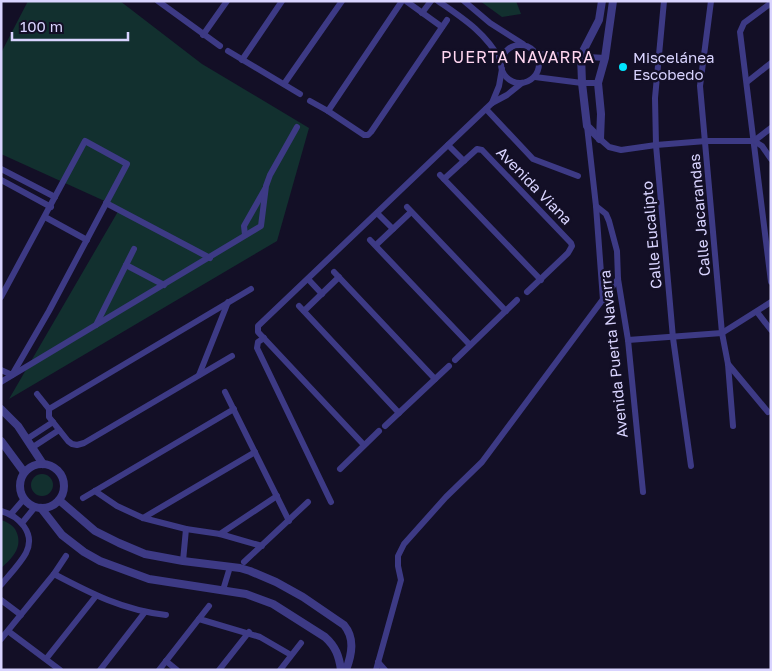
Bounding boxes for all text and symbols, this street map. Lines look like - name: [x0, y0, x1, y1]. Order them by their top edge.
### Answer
- scale bar: [12, 10, 129, 42]
- text: 100 m: [20, 17, 63, 35]
- district label: PUERTA NAVARRA: [441, 47, 595, 67]
- place label: Miscelánea Escobedo: [633, 48, 714, 83]
- marker: Miscelánea Escobedo: [617, 61, 629, 73]
- street label: Avenida Viana: [493, 143, 576, 228]
- street label: Calle Jacarandas: [685, 153, 713, 277]
- street label: Calle Eucalipto: [637, 180, 665, 290]
- street label: Avenida Puerta Navarra: [595, 269, 631, 439]

